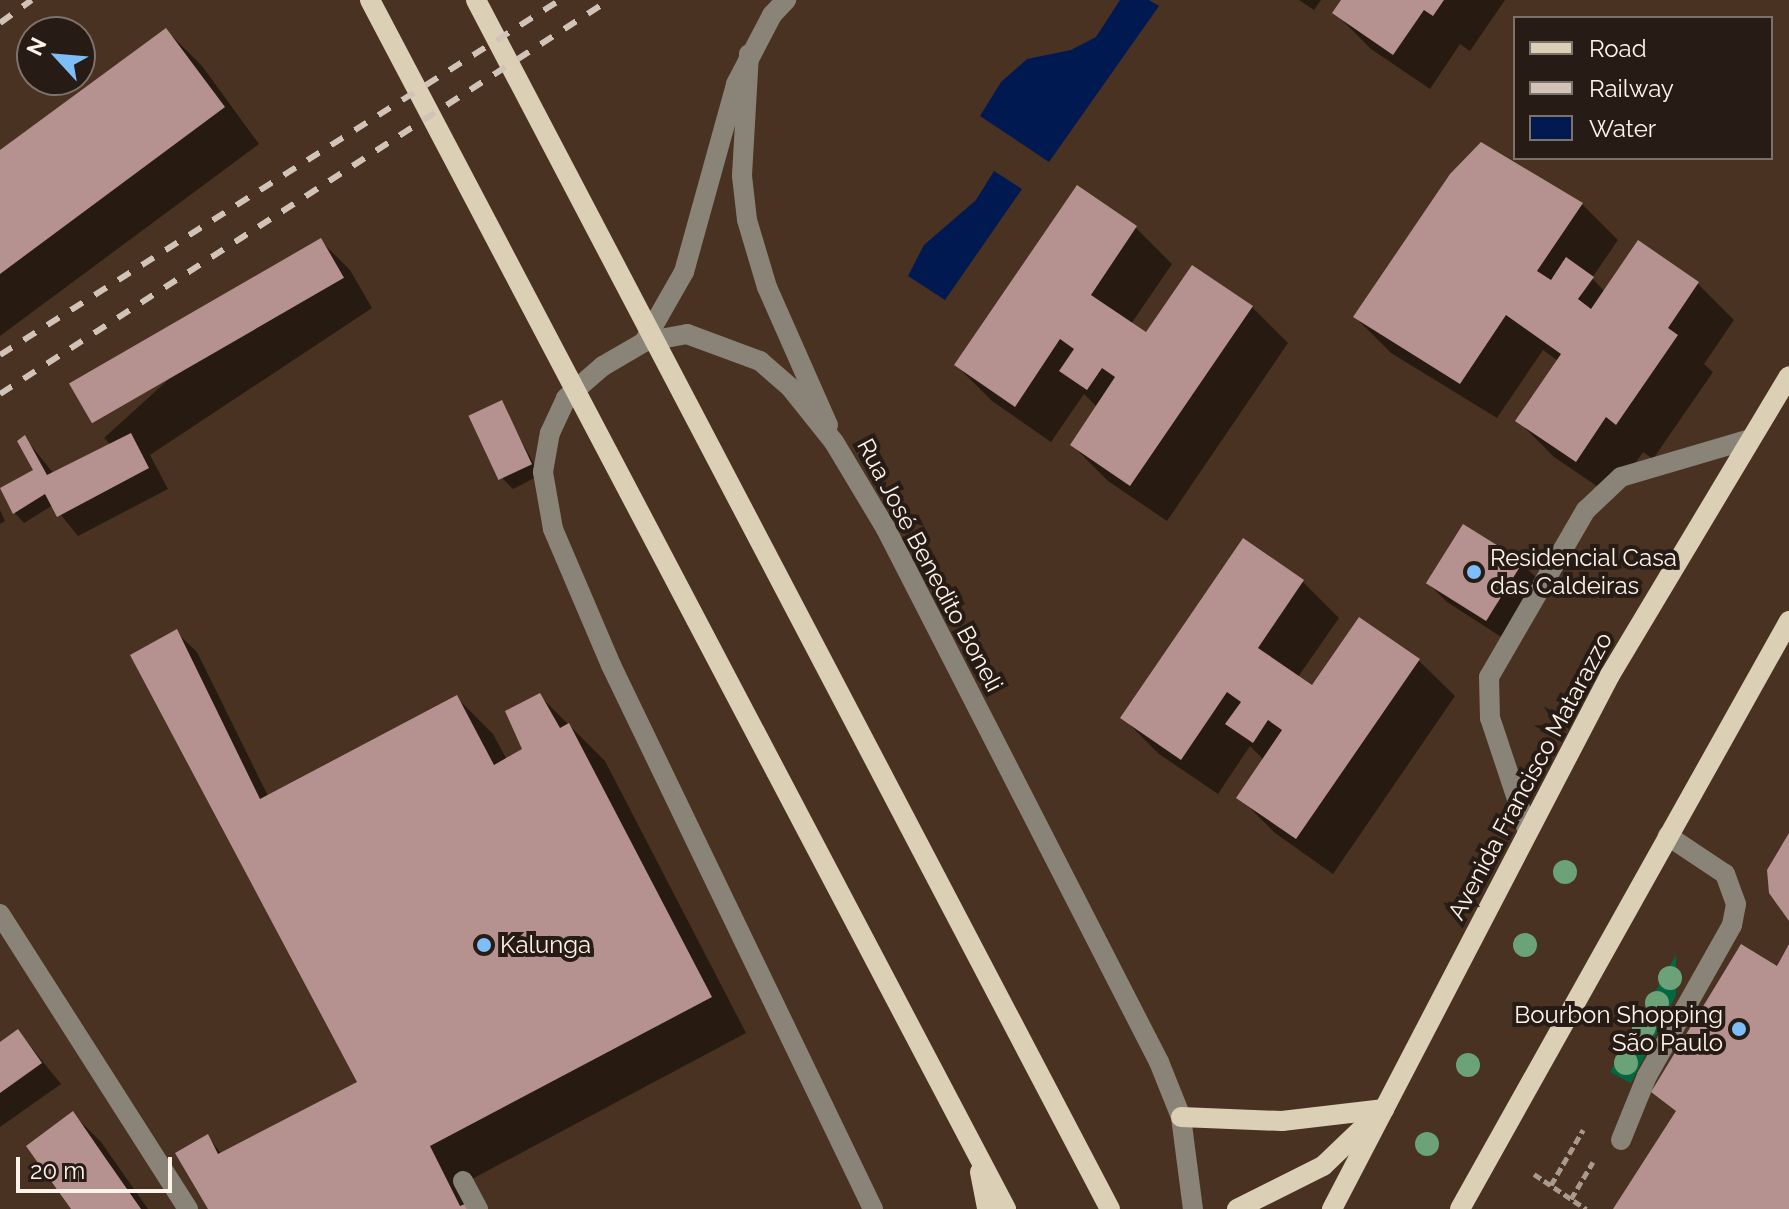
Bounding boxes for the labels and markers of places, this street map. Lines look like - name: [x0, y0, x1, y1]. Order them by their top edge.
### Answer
- place label: Residencial Casa das Caldeiras: [1490, 544, 1678, 600]
- marker: Residencial Casa das Caldeiras: [1465, 563, 1483, 581]
- place label: Kalunga: [500, 931, 591, 959]
- marker: Kalunga: [475, 936, 493, 954]
- place label: Bourbon Shopping São Paulo: [1514, 1001, 1723, 1057]
- marker: Bourbon Shopping São Paulo: [1730, 1020, 1748, 1038]

